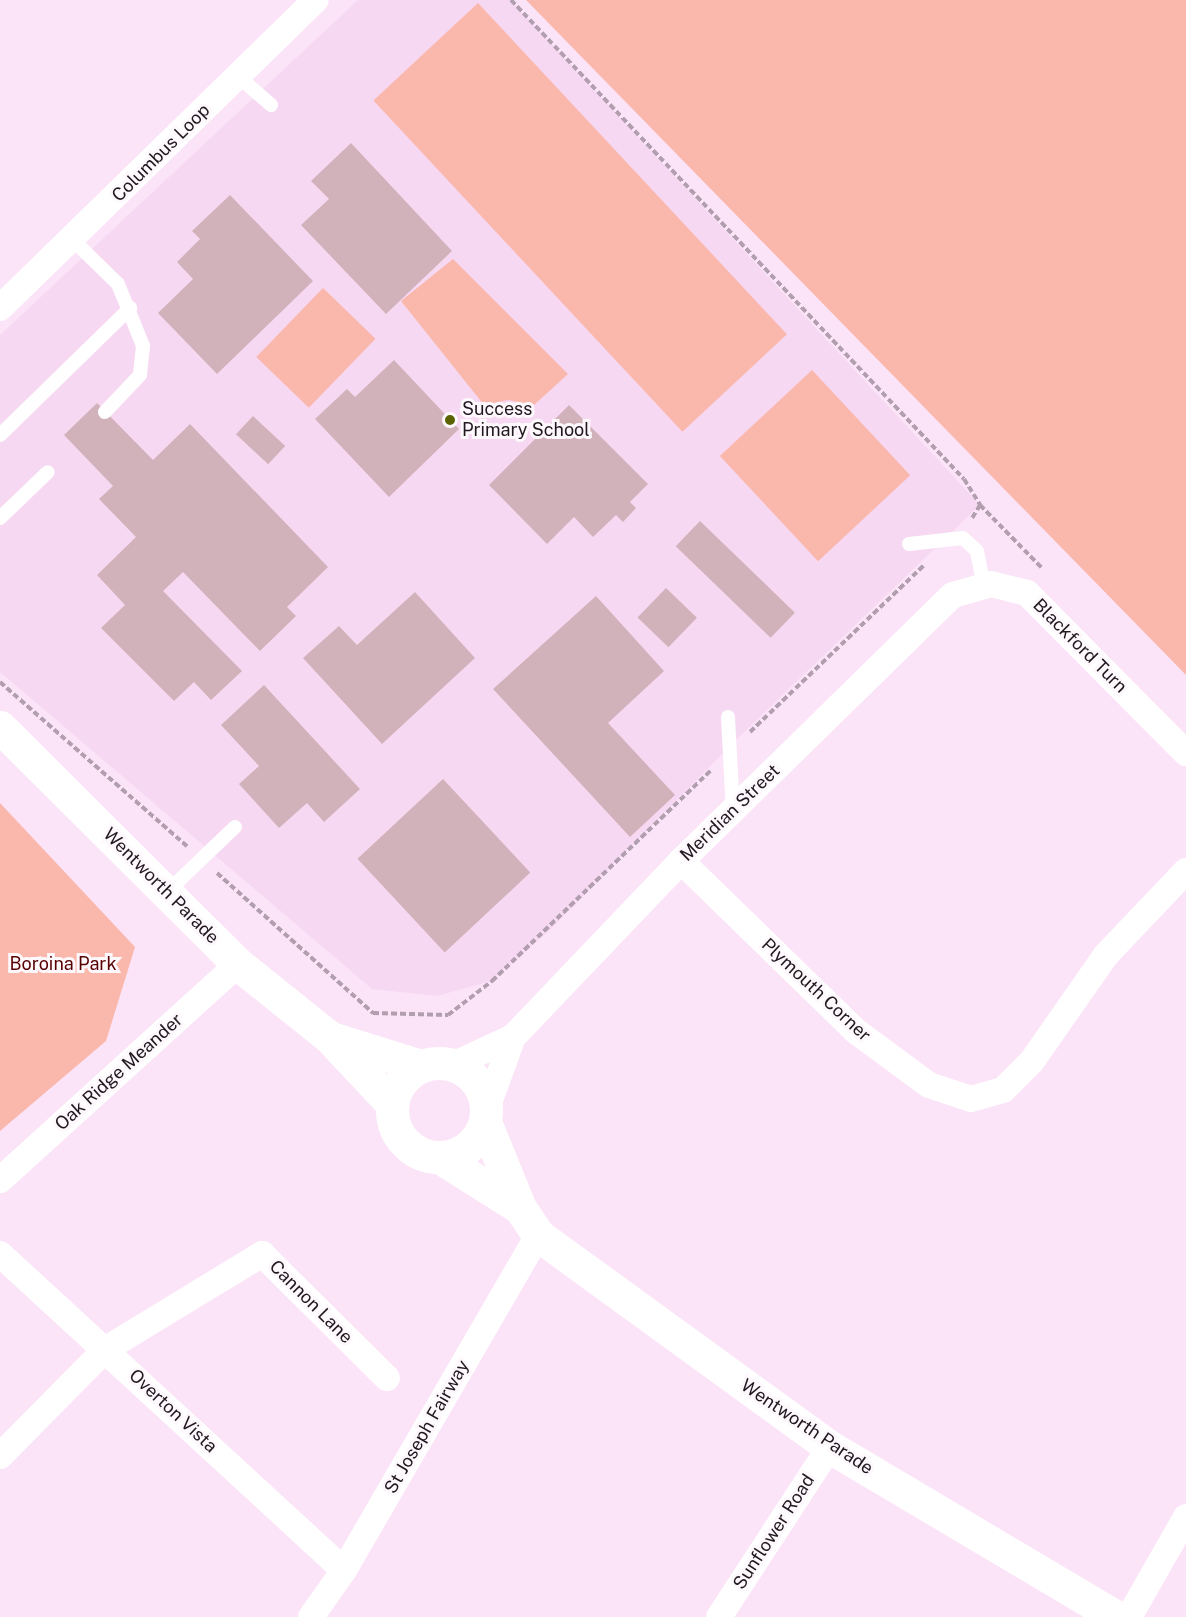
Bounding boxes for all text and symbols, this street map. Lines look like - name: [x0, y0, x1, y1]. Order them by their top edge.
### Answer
- street label: Columbus Loop: [108, 100, 214, 206]
- place label: Success Primary School: [462, 399, 590, 442]
- marker: Success Primary School: [443, 413, 457, 427]
- street label: Blackford Turn: [1028, 594, 1132, 698]
- street label: Meridian Street: [676, 760, 784, 866]
- street label: Wentworth Parade: [99, 824, 223, 948]
- street label: Plymouth Corner: [757, 934, 875, 1046]
- park label: Boroina Park: [9, 953, 117, 975]
- street label: Oak Ridge Meander: [51, 1009, 187, 1135]
- street label: Cannon Lane: [265, 1256, 357, 1348]
- street label: St Joseph Fairway: [380, 1356, 474, 1498]
- street label: Overton Vista: [124, 1365, 222, 1457]
- street label: Wentworth Parade: [737, 1375, 877, 1479]
- street label: Sunflower Road: [729, 1470, 819, 1594]

